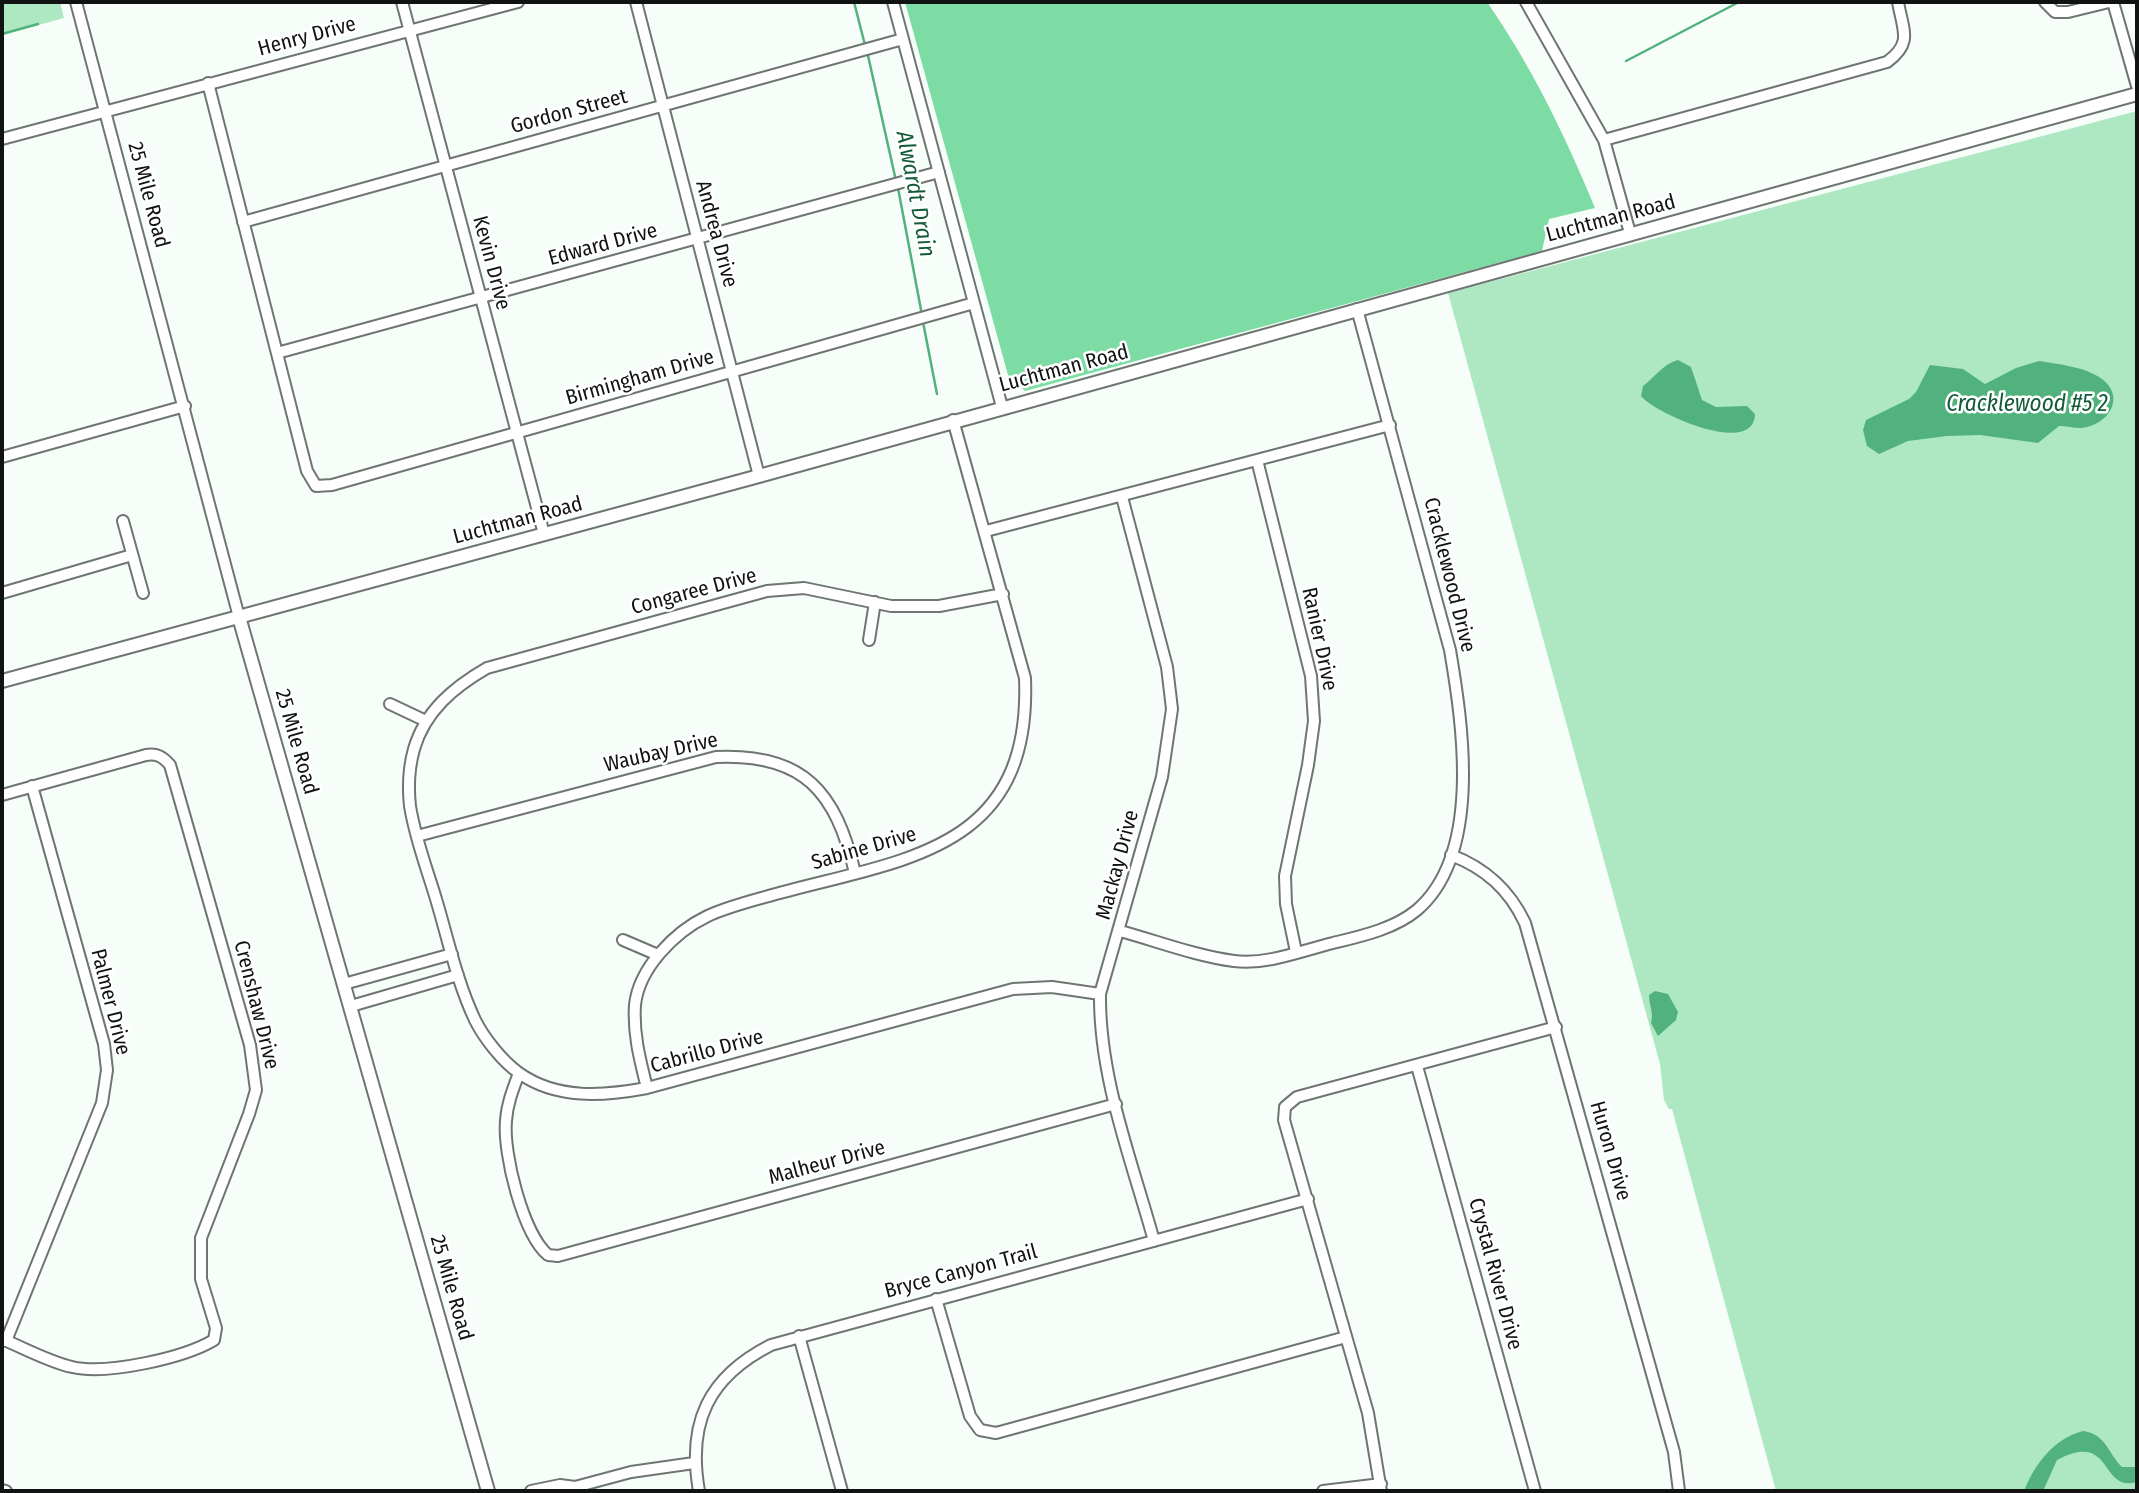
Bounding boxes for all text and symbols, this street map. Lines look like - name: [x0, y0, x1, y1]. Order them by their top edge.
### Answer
- street label: Henry Drive: [255, 12, 359, 62]
- street label: Gordon Street: [508, 84, 630, 140]
- water label: Alwardt Drain: [889, 129, 941, 259]
- street label: 25 Mile Road: [122, 139, 174, 251]
- street label: Andrea Drive: [690, 178, 742, 290]
- street label: Luchtman Road: [1544, 190, 1678, 248]
- street label: Kevin Drive: [466, 213, 516, 313]
- street label: Edward Drive: [546, 218, 660, 272]
- street label: Luchtman Road: [997, 340, 1131, 398]
- street label: Birmingham Drive: [563, 345, 717, 411]
- water label: Cracklewood #5 2: [1946, 391, 2108, 419]
- street label: Luchtman Road: [451, 492, 585, 550]
- street label: Cracklewood Drive: [1418, 495, 1480, 655]
- street label: Congaree Drive: [628, 563, 760, 621]
- street label: Ranier Drive: [1296, 585, 1342, 693]
- street label: 25 Mile Road: [269, 686, 323, 798]
- street label: Waubay Drive: [602, 728, 720, 778]
- street label: Mackay Drive: [1091, 807, 1145, 923]
- street label: Sabine Drive: [809, 822, 919, 876]
- street label: Crenshaw Drive: [228, 938, 284, 1072]
- street label: Palmer Drive: [85, 946, 135, 1058]
- street label: Cabrillo Drive: [648, 1025, 766, 1079]
- street label: Huron Drive: [1584, 1099, 1636, 1203]
- street label: Malheur Drive: [766, 1135, 888, 1191]
- street label: Crystal River Drive: [1463, 1195, 1527, 1353]
- street label: 25 Mile Road: [424, 1232, 478, 1344]
- street label: Bryce Canyon Trail: [882, 1240, 1040, 1304]

